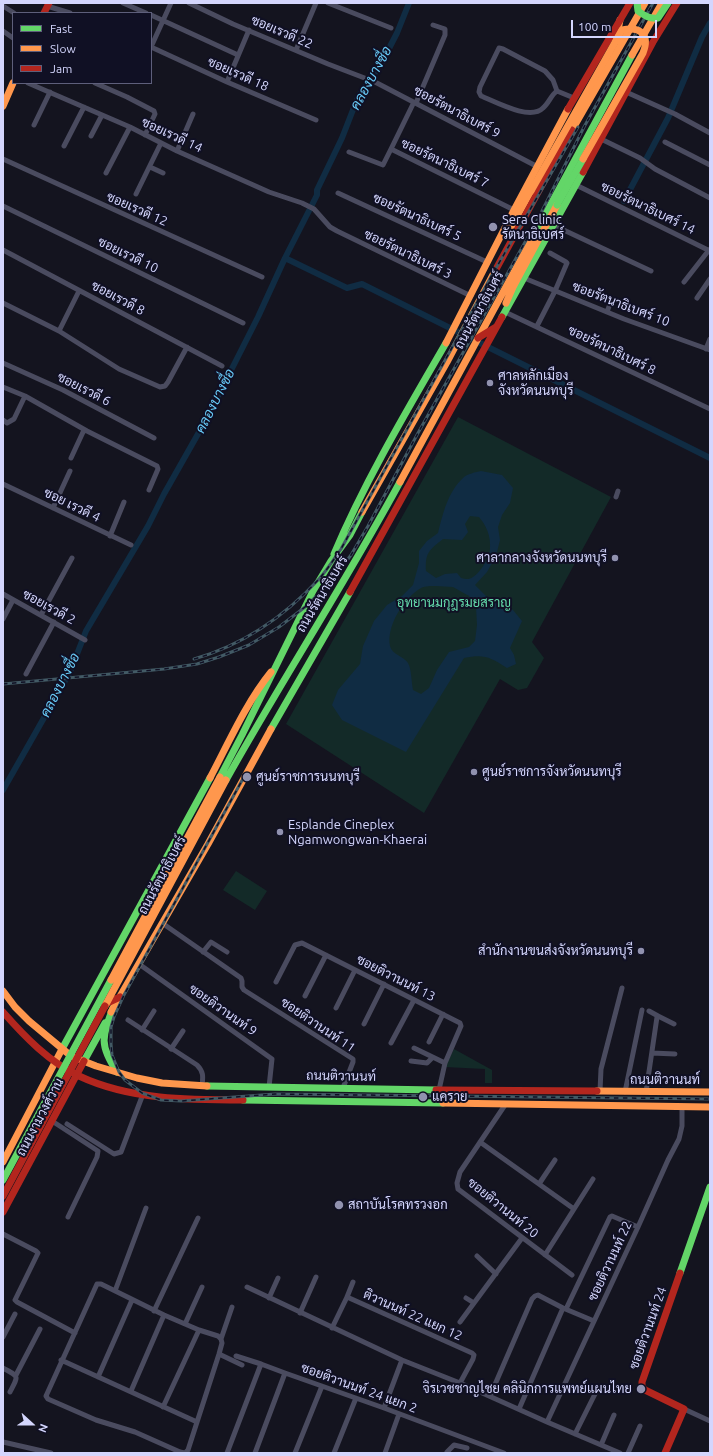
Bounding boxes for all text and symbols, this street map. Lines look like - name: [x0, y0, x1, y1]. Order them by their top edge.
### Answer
- legend: [12, 12, 152, 84]
- street label: ซอยเรวดี 22: [249, 12, 315, 52]
- scale bar: [573, 12, 659, 38]
- text: 100 m: [578, 20, 611, 33]
- text: Fast: [50, 22, 72, 35]
- text: Slow: [50, 42, 76, 55]
- water label: คลองบางซื่อ: [347, 43, 395, 113]
- street label: ซอยเรวดี 18: [205, 54, 271, 94]
- text: Jam: [50, 62, 72, 75]
- street label: ซอยรัตนาธิเบศร์ 9: [411, 83, 503, 141]
- street label: ซอยเรวดี 14: [139, 114, 205, 156]
- street label: ซอยรัตนาธิเบศร์ 7: [399, 135, 491, 191]
- street label: ซอยรัตนาธิเบศร์ 14: [598, 178, 698, 238]
- street label: ซอยเรวดี 12: [104, 189, 170, 229]
- street label: ซอยรัตนาธิเบศร์ 5: [370, 190, 464, 244]
- place label: Sera Clinic รัตนาธิเบศร์: [502, 212, 564, 243]
- marker: Sera Clinic รัตนาธิเบศร์: [487, 221, 499, 233]
- street label: ซอยรัตนาธิเบศร์ 3: [362, 226, 454, 282]
- street label: ซอยเรวดี 10: [95, 234, 161, 276]
- street label: ถนนรัตนาธิเบศร์: [451, 268, 507, 352]
- street label: ซอยเรวดี 8: [89, 277, 147, 319]
- street label: ซอยรัตนาธิเบศร์ 10: [570, 278, 672, 330]
- street label: ซอยรัตนาธิเบศร์ 8: [566, 322, 658, 378]
- water label: คลองบางซื่อ: [192, 366, 238, 436]
- place label: ศาลหลักเมือง จังหวัดนนทบุรี: [498, 368, 574, 399]
- street label: ซอยเรวดี 6: [55, 369, 113, 409]
- marker: ศาลหลักเมือง จังหวัดนนทบุรี: [485, 378, 495, 388]
- street label: ซอย เรวดี 4: [41, 485, 103, 525]
- place label: ศาลากลางจังหวัดนนทบุรี: [476, 550, 607, 566]
- street label: ถนนรัตนาธิเบศร์: [293, 553, 351, 635]
- marker: ศาลากลางจังหวัดนนทบุรี: [610, 553, 620, 563]
- street label: ซอยเรวดี 2: [20, 586, 78, 628]
- park label: อุทยานมกุฎรมยสราญ: [397, 595, 511, 611]
- water label: คลองบางซื่อ: [37, 650, 83, 720]
- place label: ศูนย์ราชการจังหวัดนนทบุรี: [482, 764, 622, 780]
- marker: ศูนย์ราชการจังหวัดนนทบุรี: [469, 767, 479, 777]
- place label: ศูนย์ราชการนนทบุรี: [256, 769, 360, 785]
- marker: ศูนย์ราชการนนทบุรี: [241, 771, 253, 783]
- place label: Esplande Cineplex Ngamwongwan-Khaerai: [288, 817, 427, 848]
- marker: Esplande Cineplex Ngamwongwan-Khaerai: [275, 827, 285, 837]
- street label: ถนนรัตนาธิเบศร์: [135, 833, 189, 917]
- place label: สำนักงานขนส่งจังหวัดนนทบุรี: [478, 943, 633, 959]
- marker: สำนักงานขนส่งจังหวัดนนทบุรี: [636, 946, 646, 956]
- street label: ซอยติวานนท์ 13: [354, 951, 438, 1005]
- street label: ซอยติวานนท์ 9: [186, 981, 260, 1039]
- street label: ซอยติวานนท์ 11: [278, 994, 358, 1056]
- street label: ถนนติวานนท์: [306, 1068, 376, 1084]
- street label: ถนนติวานนท์: [630, 1072, 700, 1088]
- street label: ถนนงามวงศ์วาน: [13, 1075, 67, 1159]
- place label: แคราย: [432, 1089, 467, 1105]
- marker: แคราย: [417, 1091, 429, 1103]
- street label: ซอยติวานนท์ 20: [464, 1175, 542, 1241]
- place label: สถาบันโรคทรวงอก: [348, 1197, 448, 1213]
- marker: สถาบันโรคทรวงอก: [333, 1199, 345, 1211]
- street label: ซอยติวานนท์ 22: [585, 1218, 635, 1304]
- street label: ซอยติวานนท์ 24: [626, 1285, 670, 1371]
- street label: ติวานนท์ 22 แยก 12: [361, 1286, 465, 1344]
- street label: ซอยติวานนท์ 24 แยก 2: [299, 1360, 419, 1416]
- place label: จิรเวชชาญไชย คลินิกการแพทย์แผนไทย: [423, 1381, 632, 1397]
- marker: จิรเวชชาญไชย คลินิกการแพทย์แผนไทย: [635, 1383, 647, 1395]
- north arrow: [12, 1404, 52, 1444]
- text: N: [36, 1422, 50, 1434]

